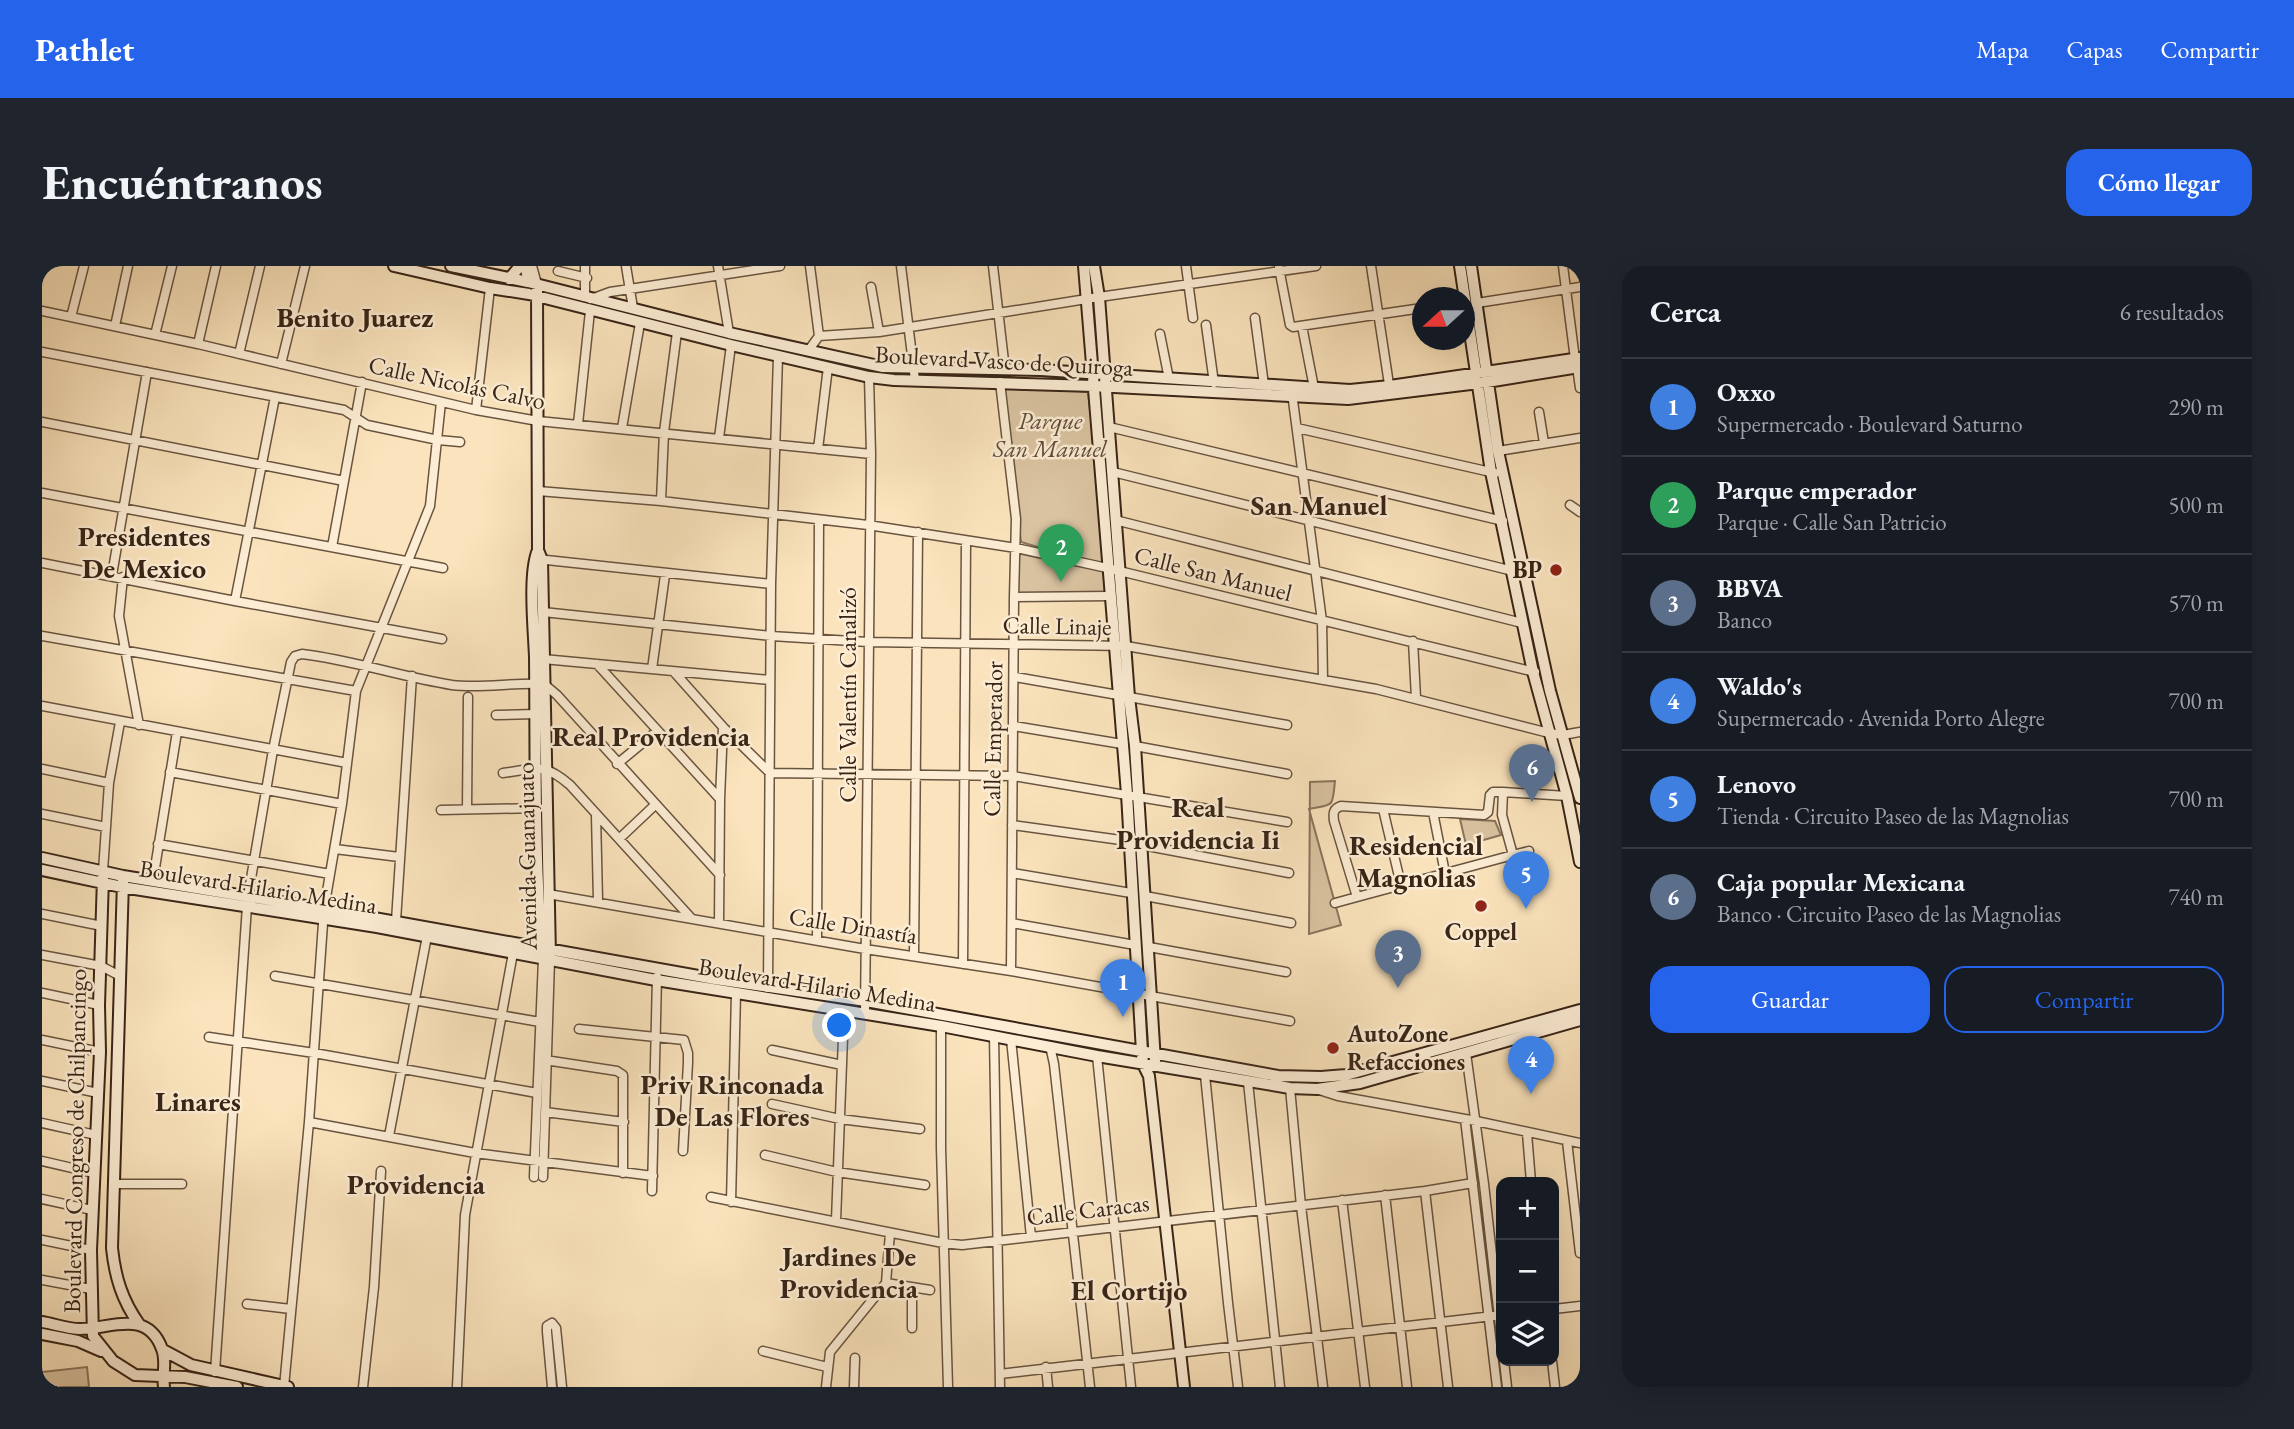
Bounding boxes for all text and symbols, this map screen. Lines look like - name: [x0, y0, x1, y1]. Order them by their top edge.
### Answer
- text: Pathlet: [35, 28, 134, 71]
- text: Mapa: [1976, 34, 2028, 65]
- text: Capas: [2066, 34, 2122, 65]
- text: Compartir: [2160, 34, 2259, 65]
- button: Cómo llegar: [2066, 149, 2252, 216]
- text: Encuéntranos: [42, 150, 323, 214]
- north arrow: [1412, 287, 1475, 350]
- text: Cerca: [1650, 292, 1721, 331]
- text: 6 resultados: [2120, 297, 2224, 327]
- district label: Benito Juarez: [276, 299, 434, 335]
- street label: Boulevard Vasco de Quiroga: [874, 338, 1134, 383]
- street label: Calle Nicolás Calvo: [366, 349, 548, 416]
- text: Oxxo: [1717, 375, 1775, 409]
- text: 1: [1667, 392, 1679, 422]
- text: 290 m: [2168, 392, 2224, 422]
- park label: Parque San Manuel: [992, 405, 1108, 464]
- text: Supermercado · Boulevard Saturno: [1717, 409, 2023, 439]
- text: Parque emperador: [1717, 473, 1916, 507]
- district label: San Manuel: [1251, 487, 1387, 523]
- text: 2: [1667, 490, 1679, 520]
- text: 500 m: [2168, 490, 2224, 520]
- text: Parque · Calle San Patricio: [1717, 507, 1947, 537]
- district label: Presidentes De Mexico: [78, 518, 210, 586]
- pin: 2: [1038, 524, 1084, 582]
- street label: Calle San Manuel: [1131, 539, 1296, 608]
- place label: BP: [1512, 554, 1542, 585]
- marker: BP: [1548, 562, 1564, 578]
- text: BBVA: [1717, 571, 1782, 605]
- street label: Calle Valentín Canalizó: [832, 587, 863, 803]
- text: 3: [1667, 588, 1679, 618]
- text: 570 m: [2168, 588, 2224, 618]
- text: Banco: [1717, 605, 1772, 635]
- street label: Calle Linaje: [1002, 609, 1112, 642]
- street label: Calle Emperador: [976, 661, 1009, 817]
- text: Waldo's: [1717, 669, 1802, 703]
- text: 4: [1667, 686, 1679, 716]
- text: 700 m: [2168, 686, 2224, 716]
- text: Supermercado · Avenida Porto Alegre: [1717, 703, 2045, 733]
- district label: Real Providencia: [552, 718, 751, 754]
- pin: 6: [1509, 744, 1555, 802]
- street label: Avenida Guanajuato: [509, 762, 544, 951]
- text: Lenovo: [1717, 767, 1796, 801]
- text: 5: [1667, 784, 1679, 814]
- text: 700 m: [2168, 784, 2224, 814]
- district label: Real Providencia Ii: [1116, 789, 1280, 857]
- text: Tienda · Circuito Paseo de las Magnolias: [1717, 801, 2069, 831]
- district label: Residencial Magnolias: [1349, 827, 1483, 895]
- pin: 5: [1503, 851, 1549, 909]
- street label: Boulevard Hilario Medina: [137, 852, 380, 921]
- text: Caja popular Mexicana: [1717, 865, 1965, 899]
- text: 6: [1667, 882, 1679, 912]
- text: 740 m: [2168, 882, 2224, 912]
- marker: Coppel: [1473, 898, 1489, 914]
- text: Banco · Circuito Paseo de las Magnolias: [1717, 899, 2061, 929]
- street label: Calle Dinastía: [787, 900, 920, 951]
- place label: Coppel: [1445, 916, 1517, 947]
- pin: 3: [1375, 930, 1421, 988]
- street label: Boulevard Hilario Medina: [696, 950, 939, 1019]
- pin: 1: [1100, 959, 1146, 1017]
- button: Guardar: [1650, 966, 1930, 1033]
- button: Compartir: [1944, 966, 2224, 1033]
- street label: Boulevard Congreso de Chilpancingo: [56, 968, 93, 1313]
- your location: [822, 1008, 856, 1042]
- place label: AutoZone Refacciones: [1346, 1018, 1465, 1077]
- pin: 4: [1508, 1036, 1554, 1094]
- marker: AutoZone Refacciones: [1325, 1040, 1341, 1056]
- district label: Priv Rinconada De Las Flores: [640, 1066, 825, 1134]
- district label: Linares: [155, 1083, 241, 1119]
- district label: Providencia: [347, 1166, 486, 1202]
- map controls: [1496, 1177, 1559, 1366]
- button: +: [1496, 1177, 1559, 1240]
- street label: Calle Caracas: [1025, 1187, 1151, 1232]
- district label: Jardines De Providencia: [779, 1238, 919, 1306]
- button: −: [1496, 1240, 1559, 1303]
- district label: El Cortijo: [1071, 1272, 1187, 1308]
- button: layers: [1496, 1303, 1559, 1366]

